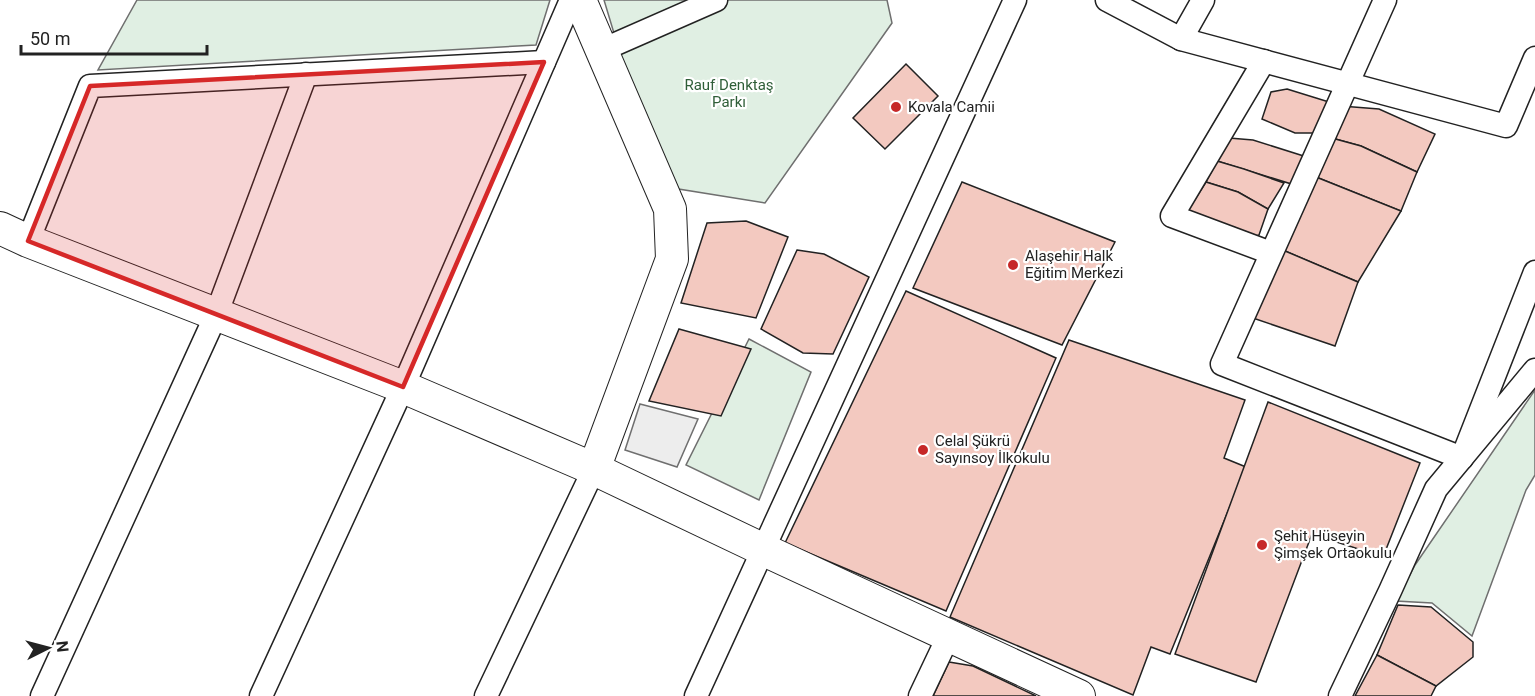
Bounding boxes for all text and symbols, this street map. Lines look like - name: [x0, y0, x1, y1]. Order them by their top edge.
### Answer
- scale bar: [21, 18, 207, 56]
- text: 50 m: [30, 28, 70, 49]
- park label: Rauf Denktaş Parkı: [684, 76, 774, 111]
- place label: Kovala Camii: [908, 98, 995, 116]
- marker: Kovala Camii: [889, 100, 903, 114]
- place label: Alaşehir Halk Eğitim Merkezi: [1025, 247, 1124, 282]
- marker: Alaşehir Halk Eğitim Merkezi: [1006, 258, 1020, 272]
- place label: Celal Şükrü Sayınsoy İlkokulu: [935, 432, 1050, 467]
- marker: Celal Şükrü Sayınsoy İlkokulu: [916, 443, 930, 457]
- place label: Şehit Hüseyin Şimşek Ortaokulu: [1274, 527, 1392, 562]
- marker: Şehit Hüseyin Şimşek Ortaokulu: [1255, 538, 1269, 552]
- north arrow: [18, 618, 78, 678]
- text: N: [52, 640, 72, 653]

